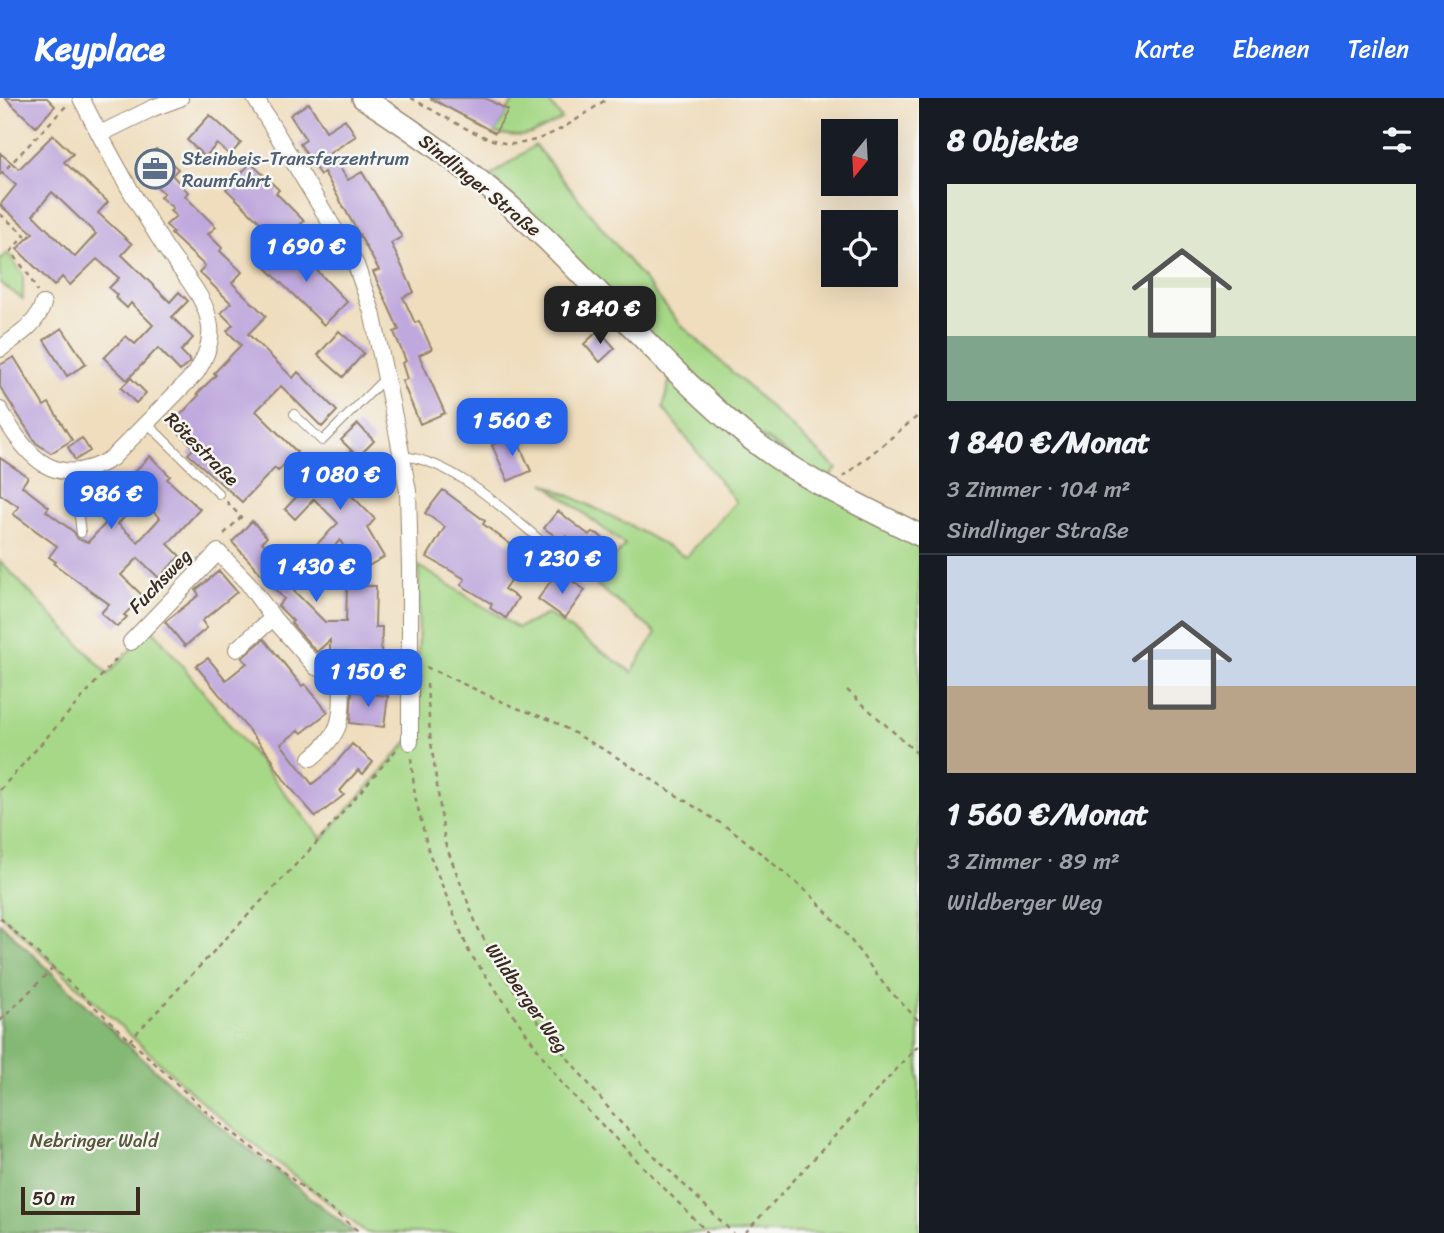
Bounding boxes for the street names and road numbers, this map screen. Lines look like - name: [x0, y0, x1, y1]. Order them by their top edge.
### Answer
- street label: Sindlinger Straße: [411, 125, 549, 245]
- street label: Rötestraße: [157, 404, 247, 494]
- street label: Fuchsweg: [120, 540, 200, 621]
- street label: Wildberger Weg: [477, 936, 578, 1060]

